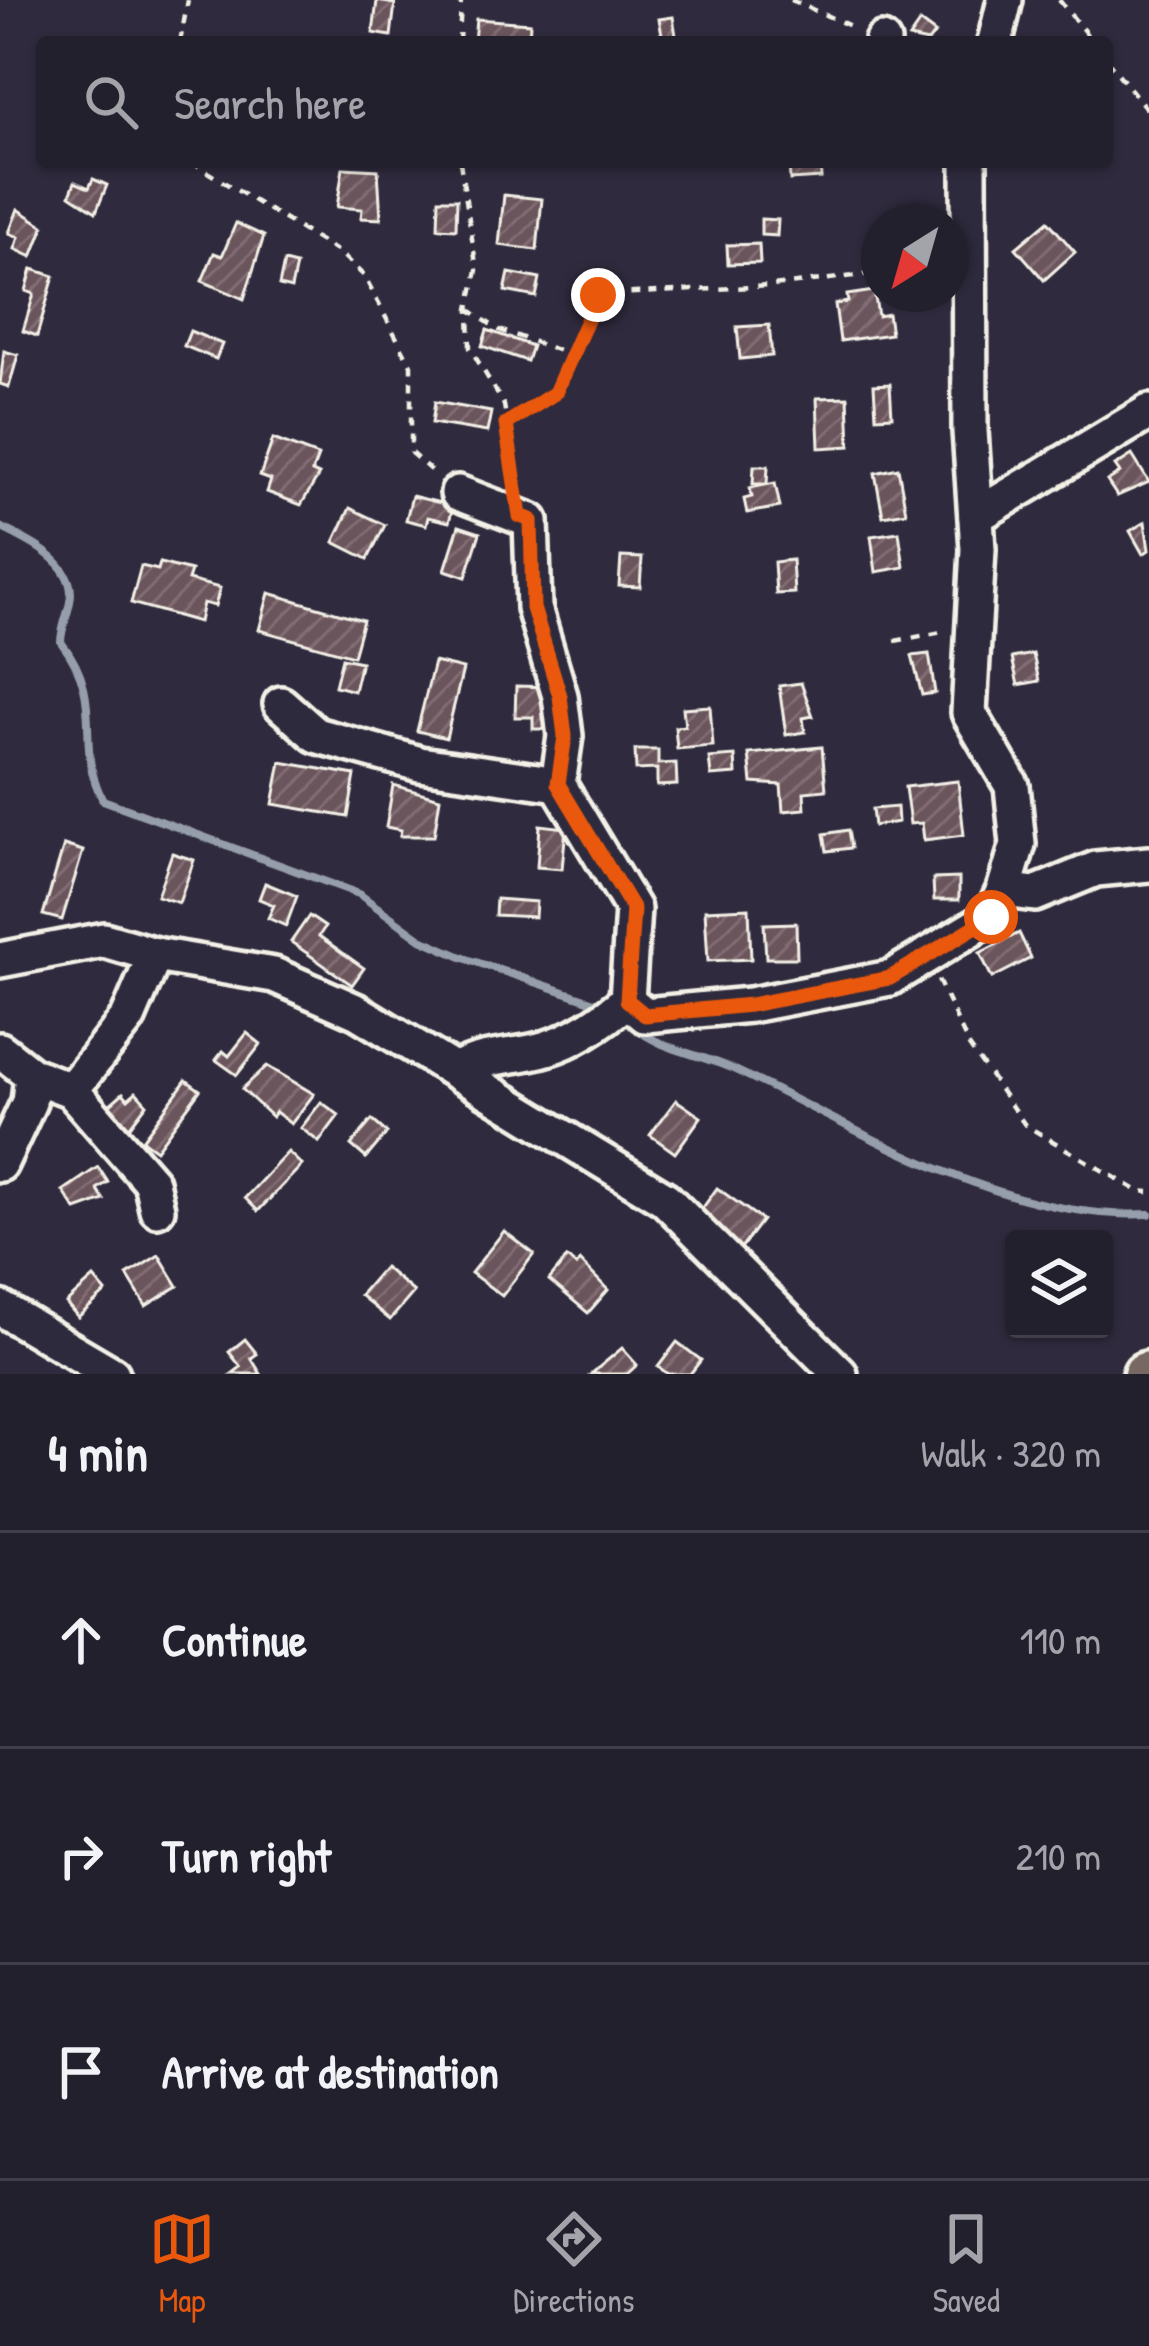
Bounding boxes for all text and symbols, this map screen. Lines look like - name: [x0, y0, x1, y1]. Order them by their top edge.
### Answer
- search box: [36, 36, 1113, 168]
- icon: search: [78, 69, 144, 135]
- text: Search here: [174, 72, 366, 133]
- north arrow: [861, 204, 969, 312]
- route end: [571, 268, 625, 322]
- route start: [964, 890, 1018, 944]
- map controls: [1005, 1230, 1113, 1338]
- button: layers: [1005, 1230, 1113, 1338]
- text: 4 min: [48, 1418, 148, 1487]
- text: Walk · 320 m: [921, 1426, 1101, 1479]
- icon: ahead: [48, 1607, 114, 1673]
- text: Continue: [162, 1609, 307, 1670]
- text: 110 m: [1020, 1613, 1101, 1666]
- icon: right: [48, 1823, 114, 1889]
- text: Turn right: [162, 1825, 331, 1886]
- text: 210 m: [1016, 1829, 1101, 1882]
- icon: arrive: [48, 2039, 114, 2105]
- text: Arrive at destination: [162, 2041, 499, 2102]
- tab: Map: [149, 2206, 215, 2322]
- tab: Directions: [513, 2206, 635, 2322]
- tab: Saved: [933, 2206, 1000, 2322]

